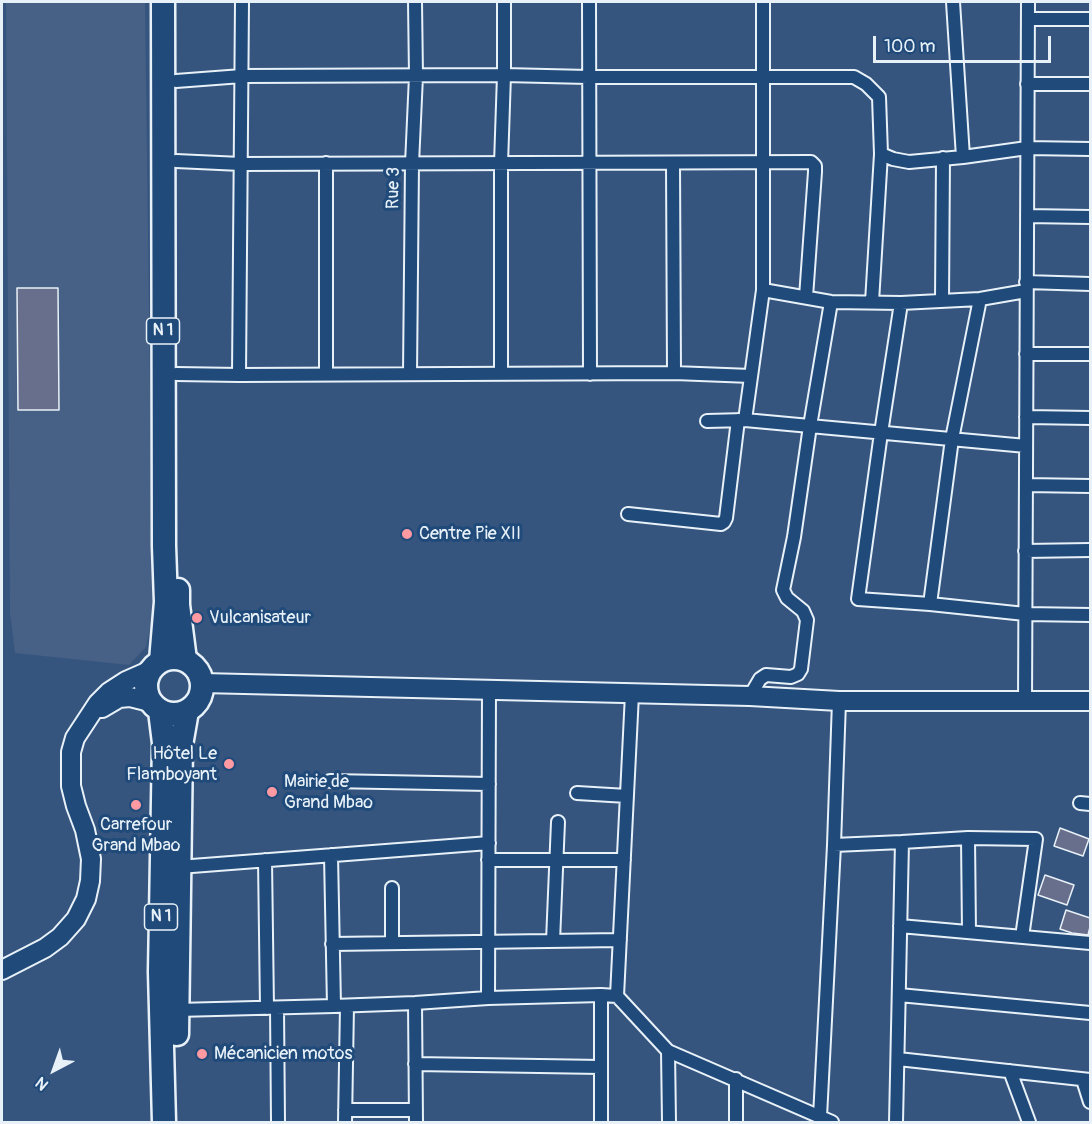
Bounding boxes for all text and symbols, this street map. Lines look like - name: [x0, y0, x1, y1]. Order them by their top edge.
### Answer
- scale bar: [876, 24, 1054, 62]
- text: 100 m: [884, 35, 936, 58]
- street label: Rue 3: [383, 167, 405, 209]
- road number: N 1: [146, 318, 180, 344]
- place label: Centre Pie XII: [419, 523, 521, 545]
- marker: Centre Pie XII: [400, 527, 414, 541]
- place label: Vulcanisateur: [209, 607, 311, 629]
- marker: Vulcanisateur: [190, 611, 204, 625]
- place label: Hôtel Le Flamboyant: [126, 743, 217, 786]
- marker: Hôtel Le Flamboyant: [222, 757, 236, 771]
- place label: Mairie de Grand Mbao: [284, 771, 373, 814]
- marker: Mairie de Grand Mbao: [265, 785, 279, 799]
- marker: Carrefour Grand Mbao: [129, 798, 143, 812]
- place label: Carrefour Grand Mbao: [92, 814, 180, 856]
- road number: N 1: [144, 904, 178, 930]
- north arrow: [24, 1040, 84, 1100]
- place label: Mécanicien motos: [214, 1043, 352, 1065]
- marker: Mécanicien motos: [195, 1047, 209, 1061]
- text: N: [32, 1072, 53, 1095]

